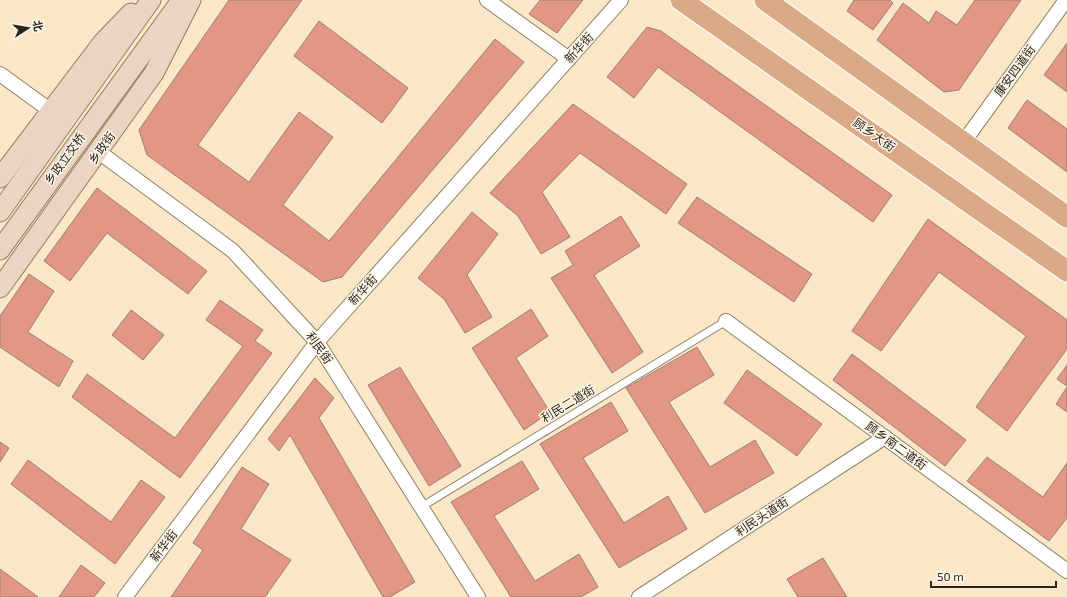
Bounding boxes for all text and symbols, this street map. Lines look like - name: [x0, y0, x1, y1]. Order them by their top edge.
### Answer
- north arrow: [8, 8, 48, 48]
- text: 北: [31, 19, 46, 33]
- street label: 新华街: [561, 29, 596, 65]
- street label: 康安四道街: [991, 42, 1037, 99]
- street label: 顾乡大街: [851, 115, 898, 154]
- street label: 乡政街: [85, 129, 117, 166]
- street label: 乡政立交桥: [41, 130, 87, 187]
- street label: 新华街: [345, 271, 380, 307]
- street label: 利民街: [304, 329, 336, 366]
- street label: 利民二道街: [538, 382, 597, 425]
- street label: 顾乡南二道街: [863, 418, 930, 472]
- street label: 利民头道街: [732, 494, 790, 538]
- street label: 新华街: [147, 527, 180, 564]
- scale bar: [931, 563, 1056, 589]
- text: 50 m: [937, 569, 964, 583]

